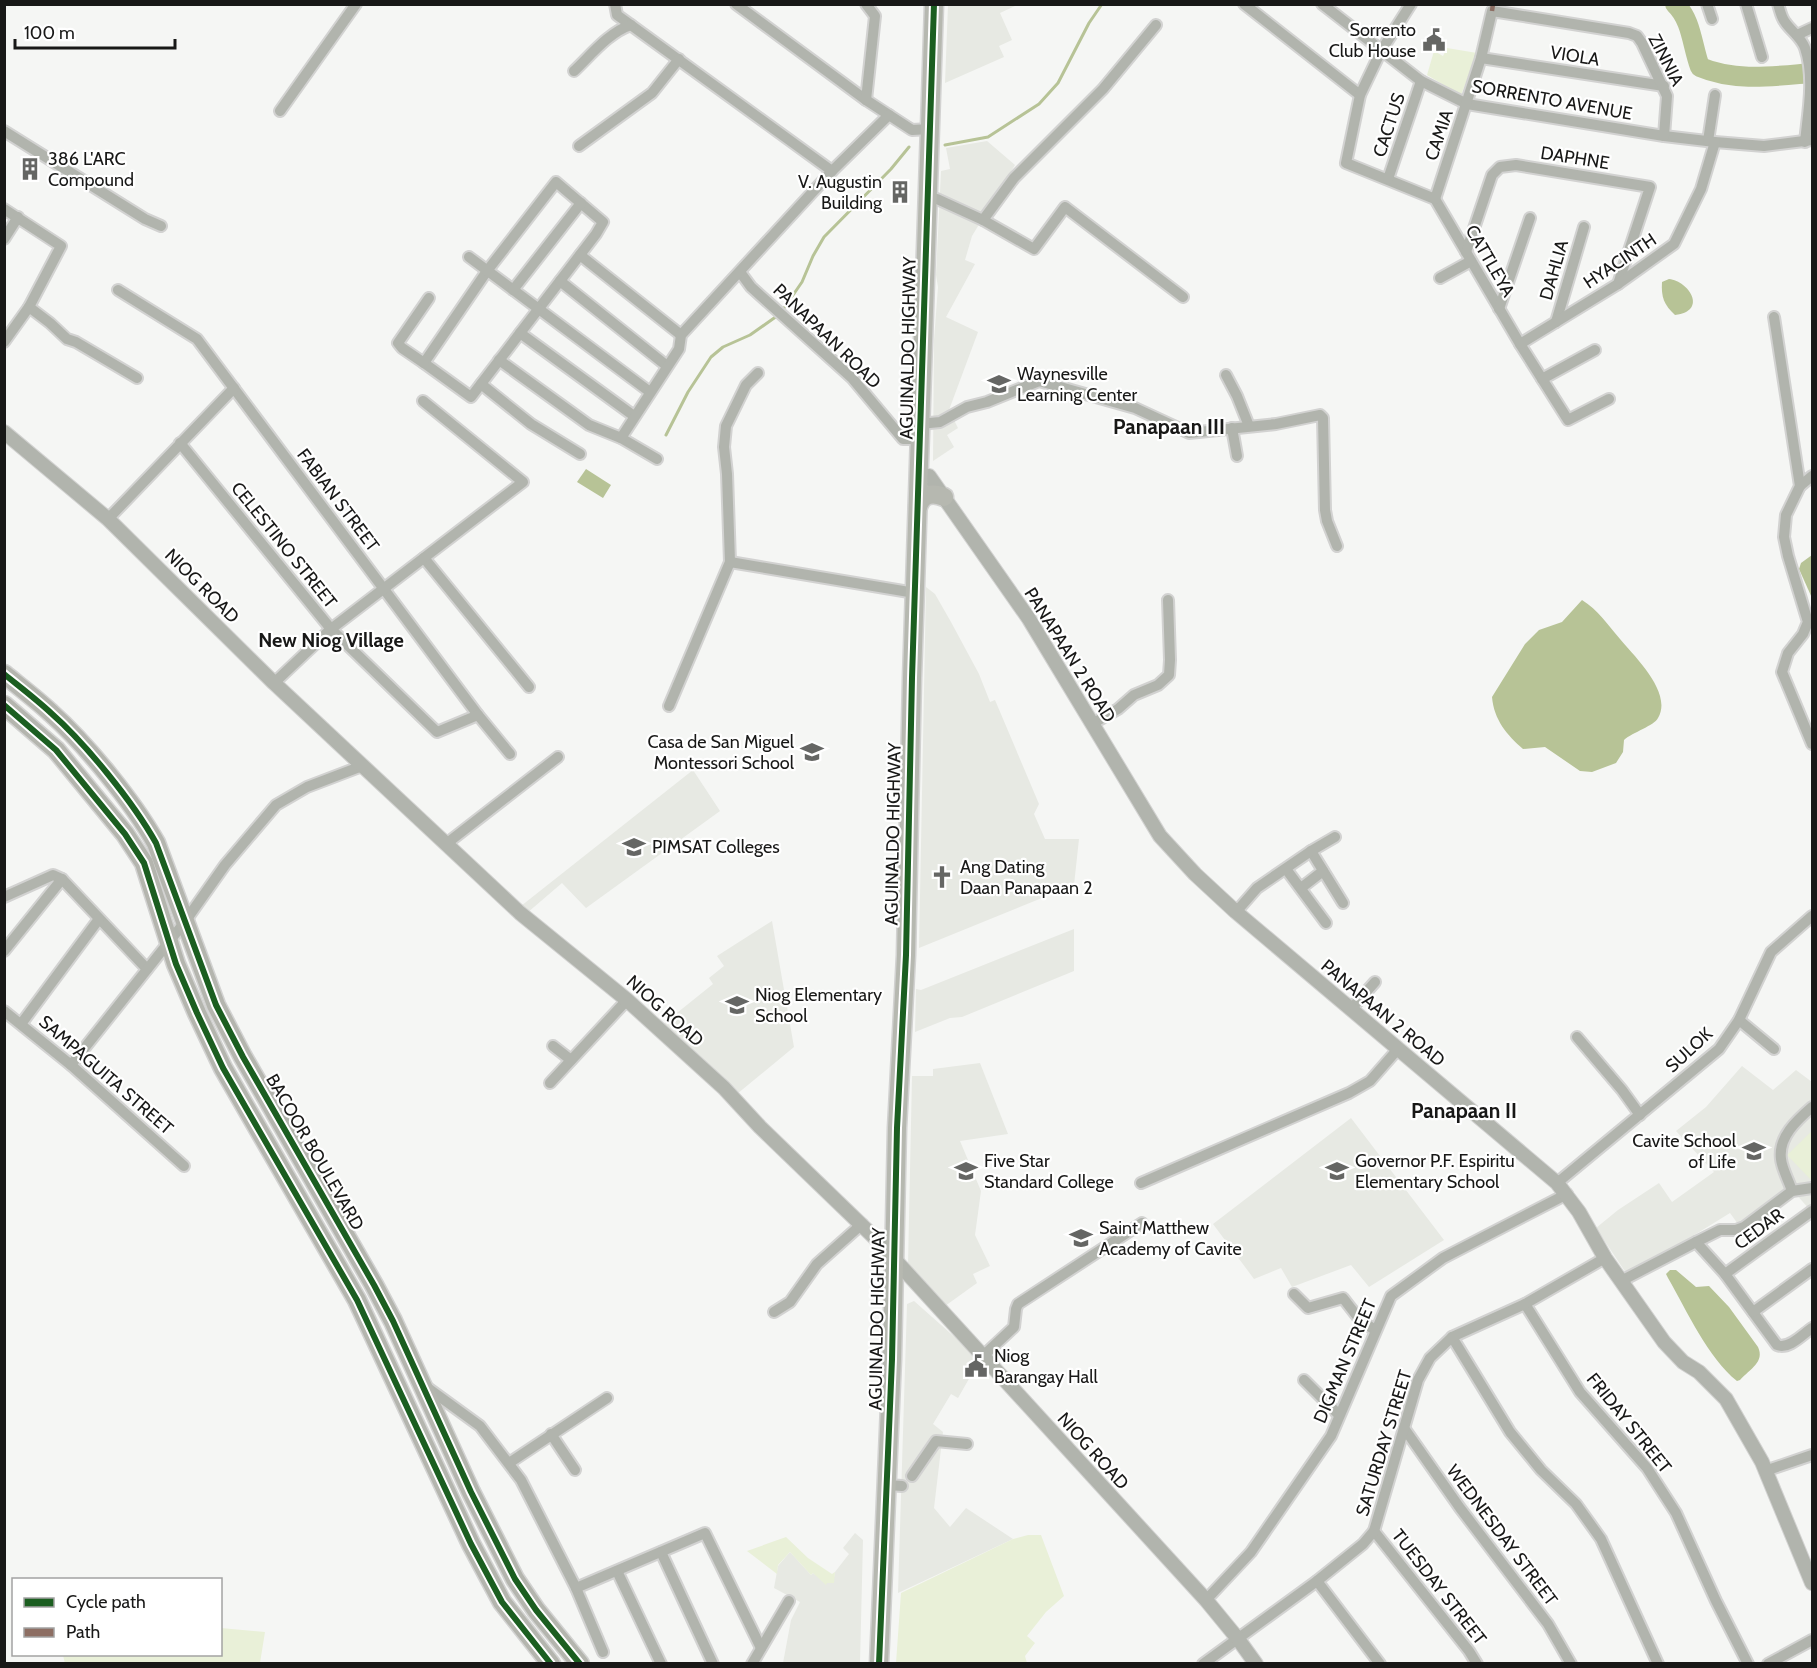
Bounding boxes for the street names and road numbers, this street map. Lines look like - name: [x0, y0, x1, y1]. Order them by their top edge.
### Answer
- street label: ZINNIA: [1644, 30, 1688, 90]
- street label: VIOLA: [1549, 41, 1601, 71]
- street label: SORRENTO AVENUE: [1470, 75, 1634, 125]
- street label: CACTUS: [1368, 90, 1410, 160]
- street label: CAMIA: [1420, 107, 1458, 163]
- street label: DAPHNE: [1539, 142, 1611, 174]
- street label: CATTLEYA: [1461, 221, 1519, 301]
- street label: HYACINTH: [1579, 229, 1661, 293]
- street label: DAHLIA: [1535, 237, 1573, 303]
- street label: AGUINALDO HIGHWAY: [895, 256, 921, 440]
- street label: PANAPAAN ROAD: [768, 279, 886, 393]
- street label: FABIAN STREET: [292, 444, 384, 556]
- street label: CELESTINO STREET: [226, 478, 342, 613]
- street label: NIOG ROAD: [160, 544, 244, 628]
- street label: PANAPAAN 2 ROAD: [1020, 583, 1120, 727]
- street label: AGUINALDO HIGHWAY: [880, 742, 906, 926]
- street label: PANAPAAN 2 ROAD: [1317, 955, 1449, 1071]
- street label: NIOG ROAD: [622, 971, 708, 1051]
- street label: SAMPAGUITA STREET: [34, 1011, 178, 1140]
- street label: SULOK: [1661, 1022, 1718, 1077]
- street label: BACOOR BOULEVARD: [261, 1070, 369, 1234]
- street label: CEDAR: [1730, 1204, 1788, 1254]
- street label: AGUINALDO HIGHWAY: [864, 1227, 890, 1411]
- street label: DIGMAN STREET: [1309, 1295, 1381, 1426]
- street label: SATURDAY STREET: [1351, 1367, 1417, 1519]
- street label: FRIDAY STREET: [1582, 1369, 1676, 1478]
- street label: NIOG ROAD: [1053, 1408, 1133, 1494]
- street label: WEDNESDAY STREET: [1442, 1460, 1562, 1610]
- street label: TUESDAY STREET: [1387, 1525, 1491, 1650]

